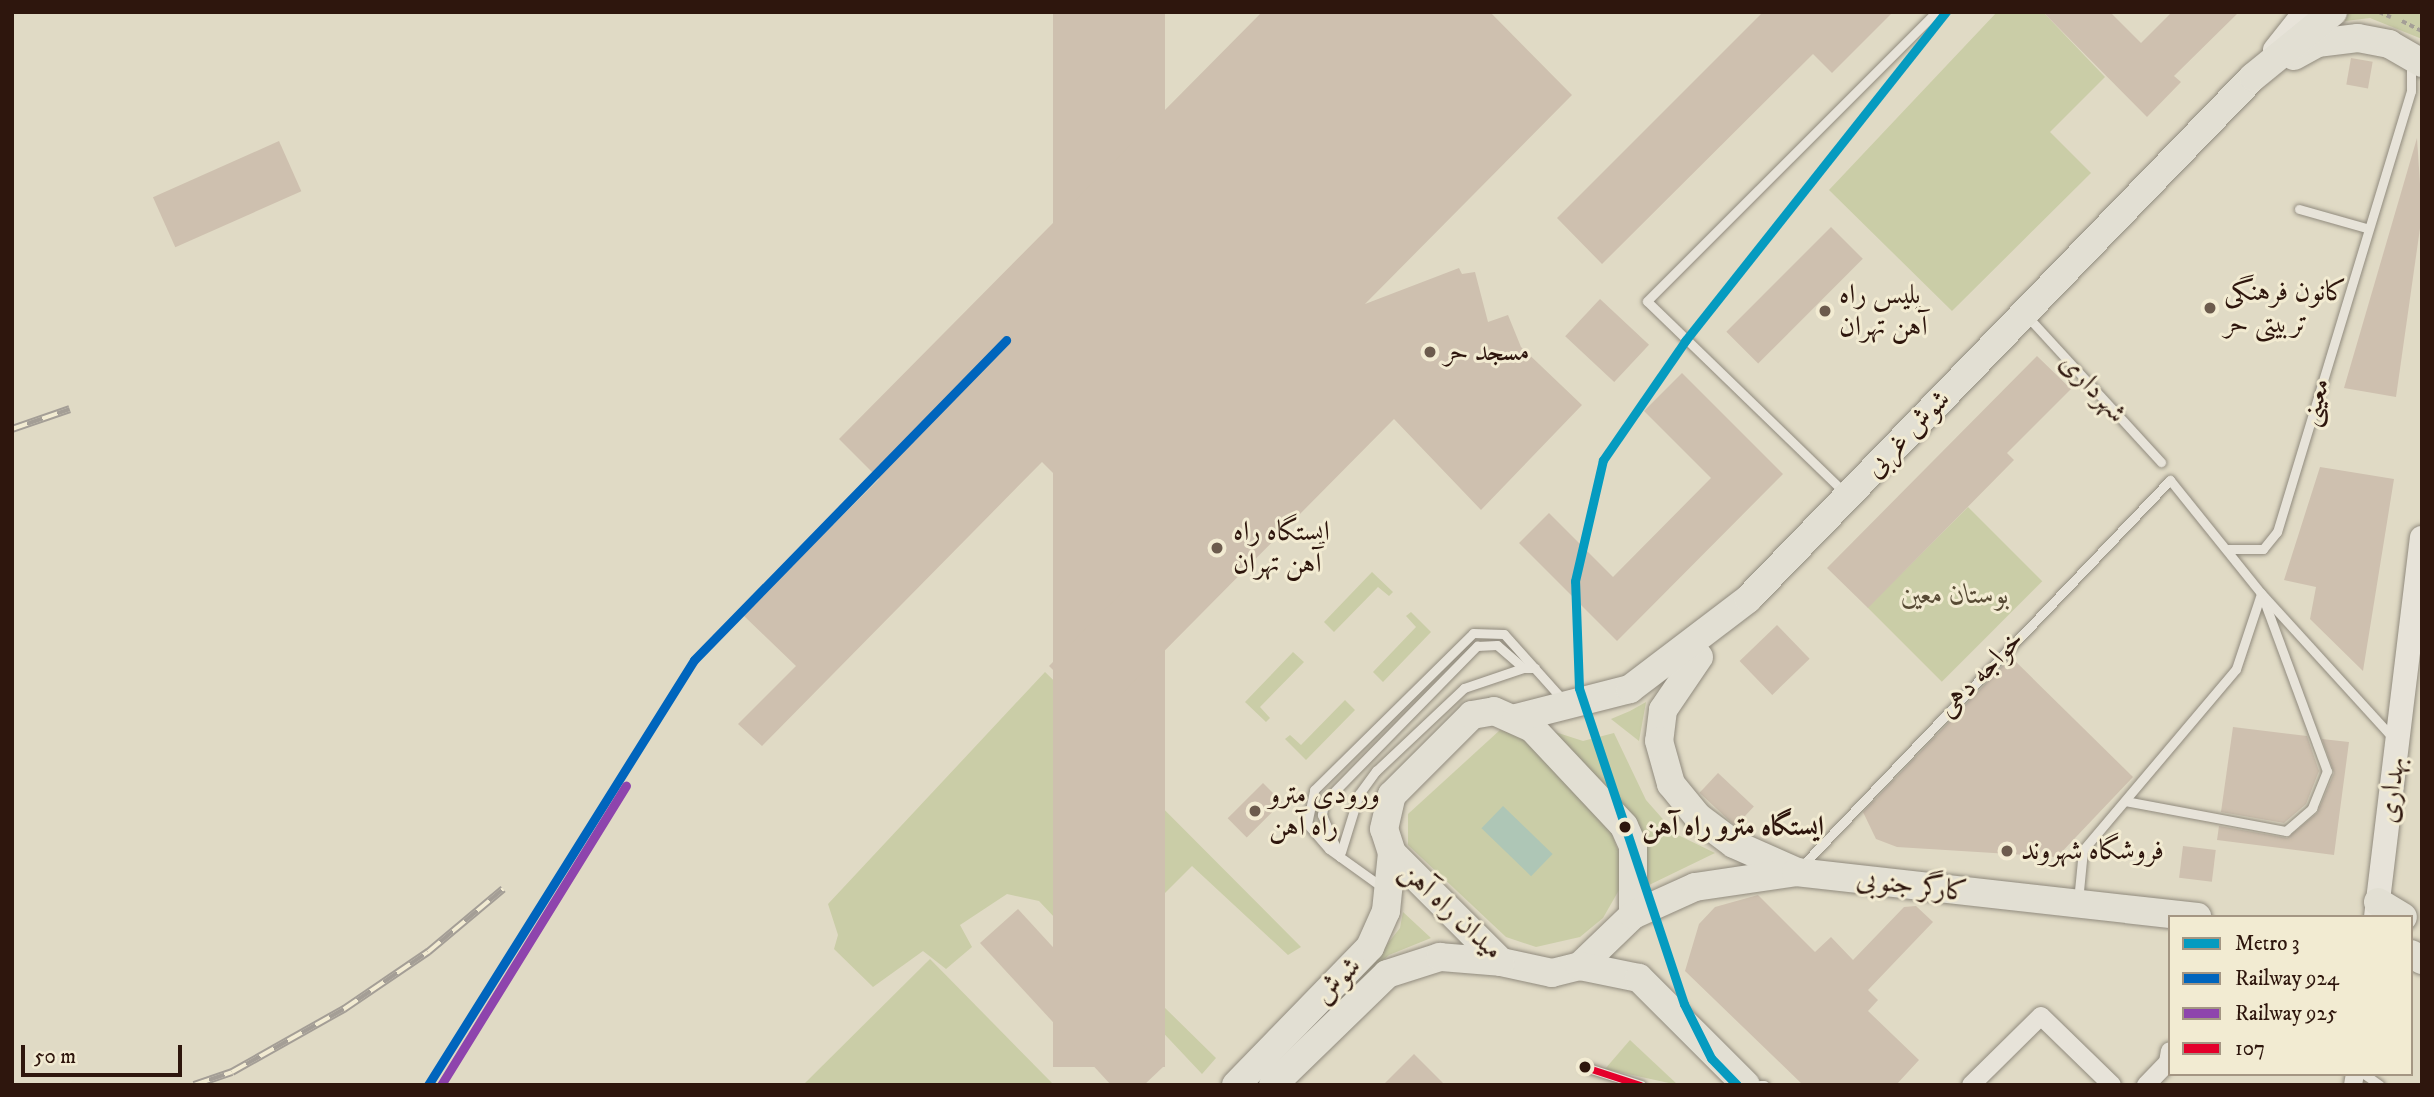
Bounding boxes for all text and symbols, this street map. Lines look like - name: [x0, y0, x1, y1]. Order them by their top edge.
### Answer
- place label: کانون فرهنگی تربیتی حر: [2224, 275, 2347, 341]
- place label: پلیس راه آهن تهران: [1839, 278, 1928, 344]
- marker: کانون فرهنگی تربیتی حر: [2202, 300, 2218, 316]
- marker: پلیس راه آهن تهران: [1817, 303, 1833, 319]
- place label: مسجد حر: [1444, 335, 1530, 369]
- marker: مسجد حر: [1422, 344, 1438, 360]
- street label: شهرداری: [2052, 346, 2134, 430]
- street label: معینی: [2292, 374, 2338, 430]
- street label: شوش غربی: [1858, 383, 1958, 485]
- place label: ایستگاه راه آهن تهران: [1233, 515, 1330, 581]
- marker: ایستگاه راه آهن تهران: [1207, 538, 1227, 558]
- park label: بوستان معین: [1901, 578, 2009, 612]
- street label: خواجه دهی: [1931, 623, 2031, 725]
- street label: بهداری: [2371, 755, 2413, 825]
- place label: ورودی مترو راه آهن: [1269, 778, 1380, 844]
- marker: ورودی مترو راه آهن: [1247, 803, 1263, 819]
- place label: ایستگاه مترو راه آهن: [1642, 810, 1824, 844]
- marker: ایستگاه مترو راه آهن: [1614, 816, 1636, 838]
- place label: فروشگاه شهروند: [2021, 834, 2164, 868]
- marker: فروشگاه شهروند: [1999, 843, 2015, 859]
- street label: میدان راه آهن: [1393, 855, 1509, 967]
- street label: کارگر جنوبی: [1854, 863, 1970, 909]
- legend: [2168, 915, 2413, 1076]
- text: Metro 3: [2235, 931, 2300, 957]
- street label: شوش: [1307, 950, 1369, 1012]
- text: Railway 924: [2235, 966, 2339, 992]
- text: Railway 925: [2235, 1001, 2337, 1027]
- scale bar: [24, 1030, 186, 1074]
- text: 107: [2235, 1036, 2265, 1062]
- text: 50 m: [34, 1044, 76, 1070]
- unlabelled marker: [1578, 1060, 1592, 1074]

